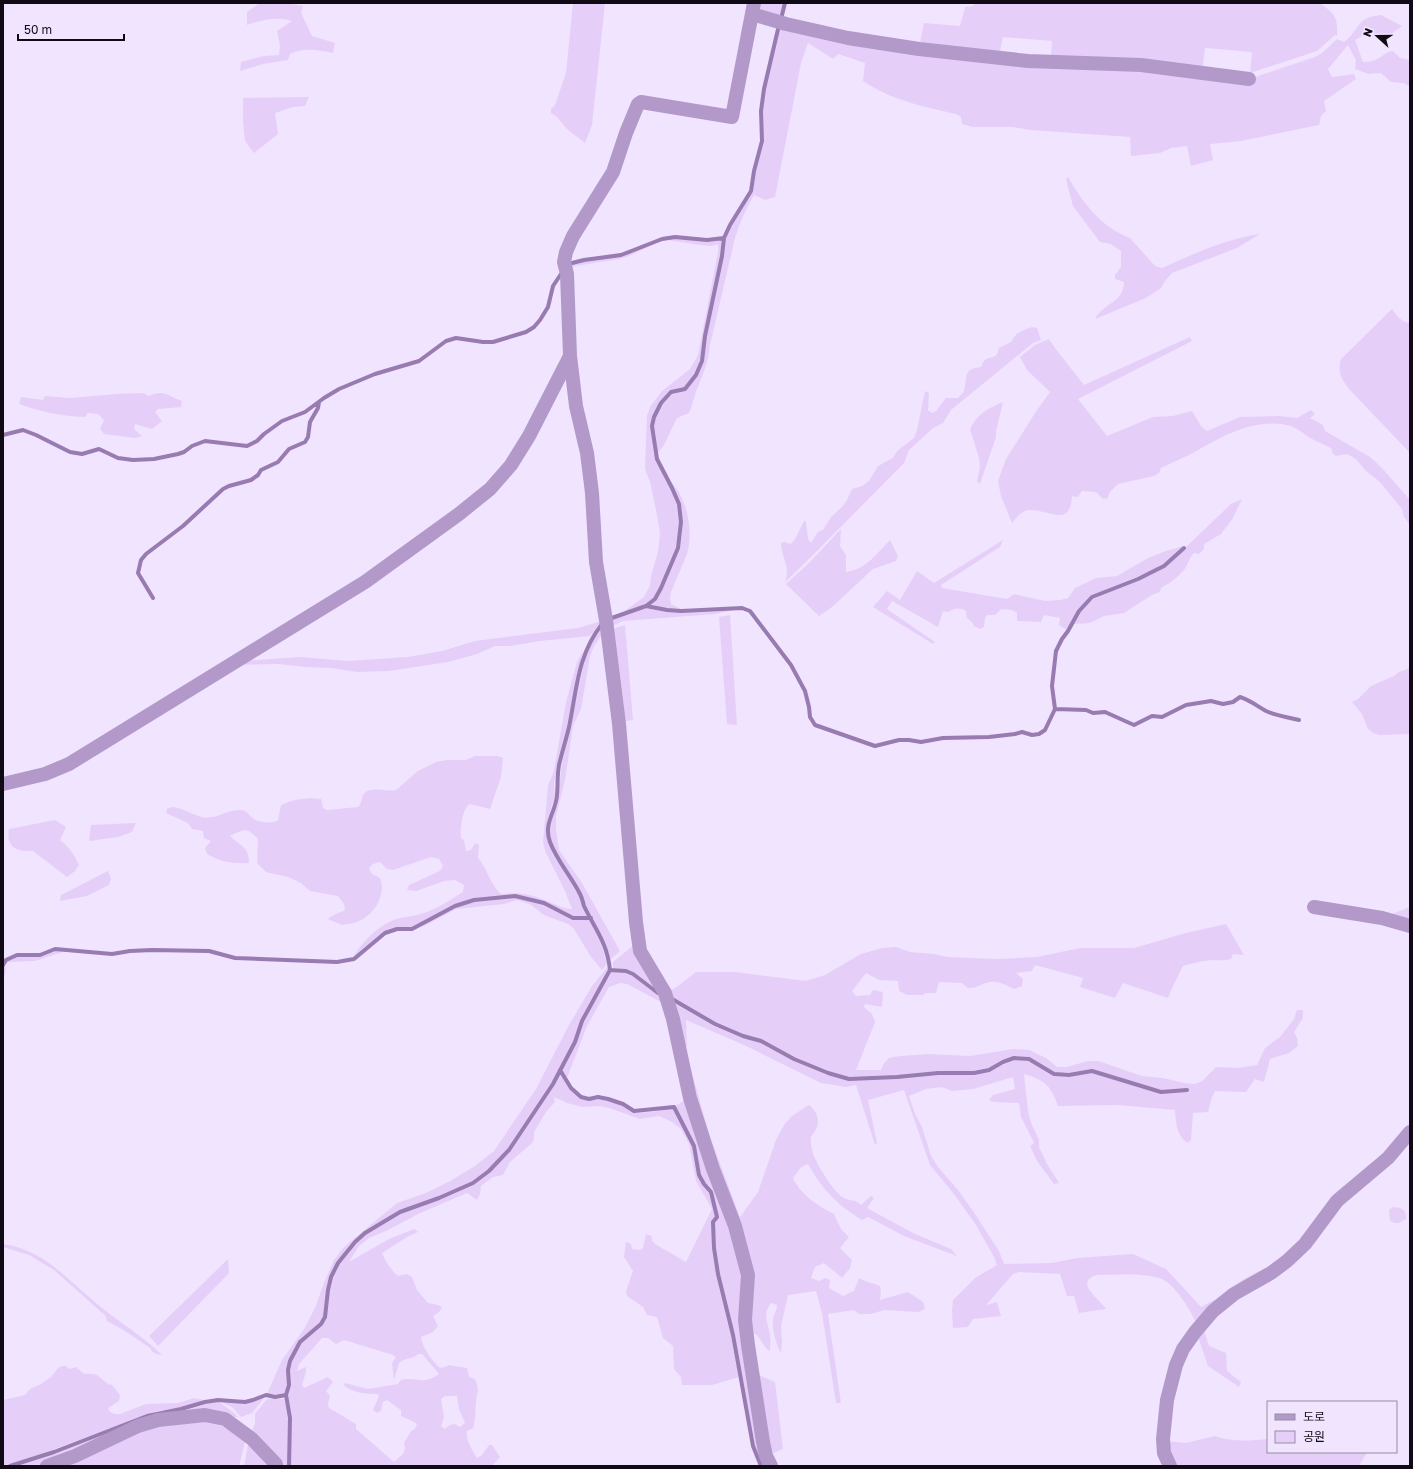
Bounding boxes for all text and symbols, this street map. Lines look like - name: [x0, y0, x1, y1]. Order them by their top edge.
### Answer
- scale bar: [18, 16, 124, 42]
- north arrow: [1357, 16, 1397, 56]
- text: 50 m: [24, 22, 52, 37]
- text: N: [1360, 26, 1375, 38]
- legend: [1267, 1401, 1397, 1453]
- text: 도로: [1303, 1409, 1325, 1424]
- text: 공원: [1303, 1429, 1325, 1444]

